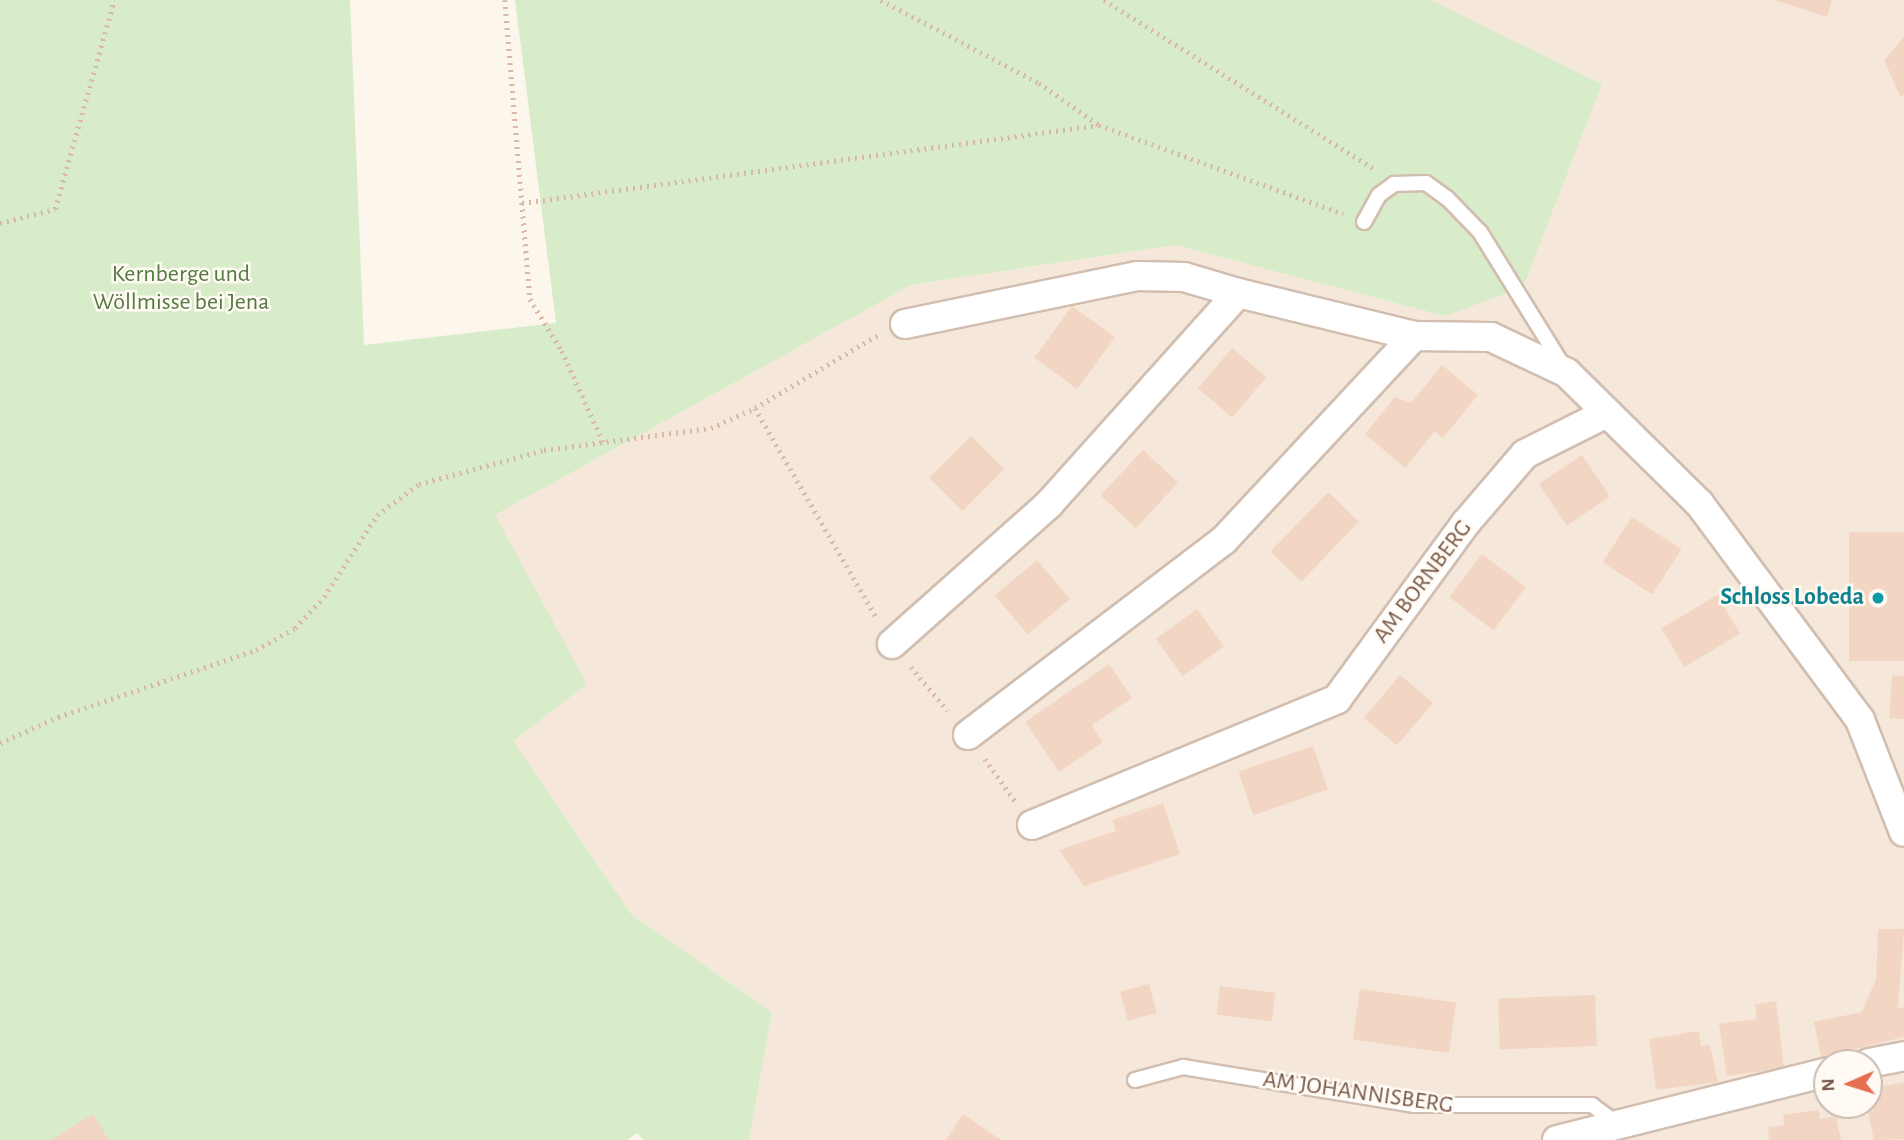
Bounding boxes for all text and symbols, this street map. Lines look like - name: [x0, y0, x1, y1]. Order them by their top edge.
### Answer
- park label: Kernberge und Wöllmisse bei Jena: [93, 261, 269, 317]
- street label: AM BORNBERG: [1367, 515, 1479, 649]
- place label: Schloss Lobeda: [1720, 584, 1864, 612]
- marker: Schloss Lobeda: [1870, 590, 1886, 606]
- north arrow: [1813, 1049, 1883, 1119]
- street label: AM JOHANNISBERG: [1261, 1065, 1455, 1121]
- text: N: [1819, 1078, 1838, 1092]

